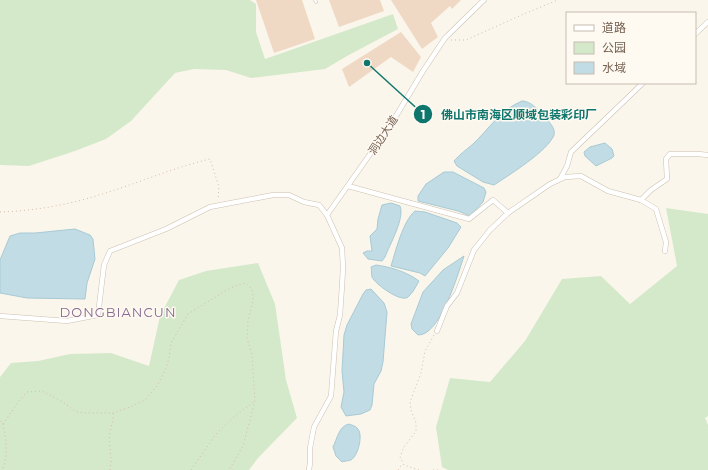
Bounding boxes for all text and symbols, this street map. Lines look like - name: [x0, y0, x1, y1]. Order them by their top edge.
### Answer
- legend: [566, 12, 696, 84]
- text: 道路: [602, 20, 626, 35]
- text: 公园: [602, 40, 626, 55]
- text: 水域: [602, 60, 626, 75]
- callout: 佛山市南海区顺域包装彩印厂: [413, 102, 605, 126]
- text: 1: [421, 107, 425, 122]
- text: 佛山市南海区顺域包装彩印厂: [441, 107, 597, 122]
- street label: 洞边大道: [365, 113, 401, 157]
- district label: DONGBIANCUN: [60, 304, 176, 320]

